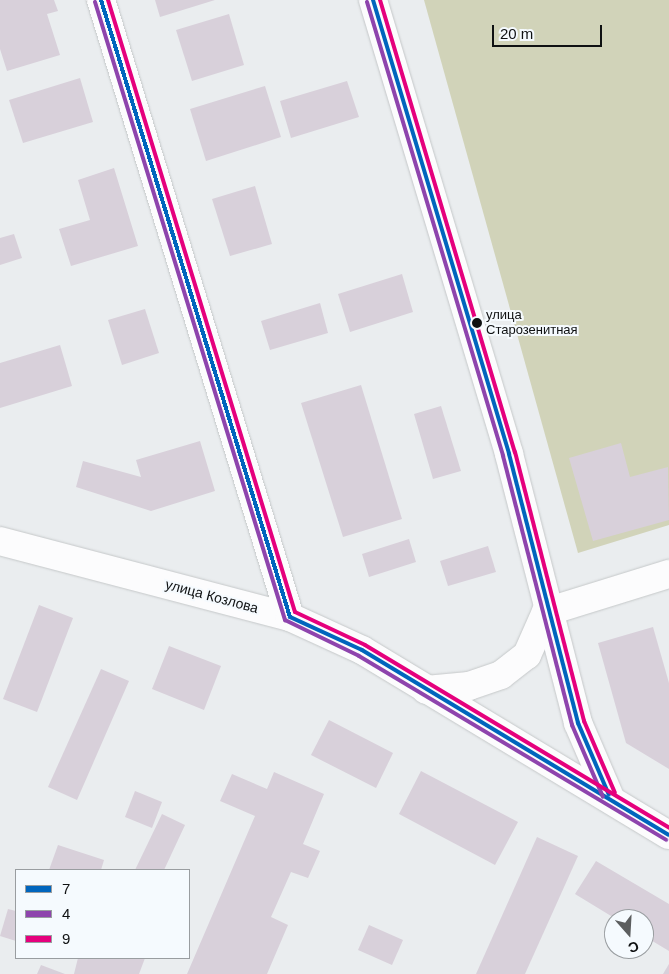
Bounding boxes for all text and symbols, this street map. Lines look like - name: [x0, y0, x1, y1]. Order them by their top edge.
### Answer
- scale bar: [494, 15, 604, 47]
- text: 20 m: [500, 25, 533, 42]
- place label: улица Старозенитная: [486, 308, 578, 339]
- marker: улица Старозенитная: [472, 318, 482, 328]
- street label: улица Козлова: [164, 576, 260, 616]
- legend: [15, 869, 190, 959]
- text: 7: [62, 880, 70, 897]
- text: 4: [62, 905, 70, 922]
- north arrow: [604, 909, 654, 959]
- text: 9: [62, 930, 70, 947]
- text: С: [626, 938, 641, 956]

